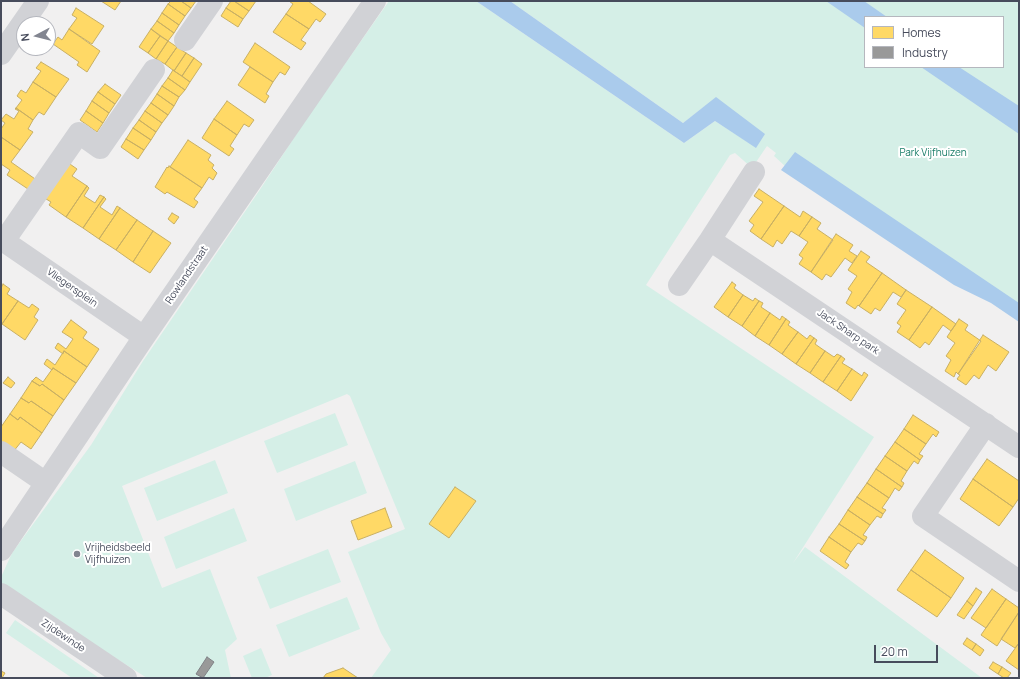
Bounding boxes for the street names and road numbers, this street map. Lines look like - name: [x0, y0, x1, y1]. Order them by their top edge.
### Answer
- street label: Rowlandstraat: [163, 244, 211, 306]
- street label: Vliegersplein: [44, 266, 100, 310]
- street label: Jack Sharp park: [815, 307, 881, 357]
- street label: Zijdewinde: [39, 617, 87, 655]

